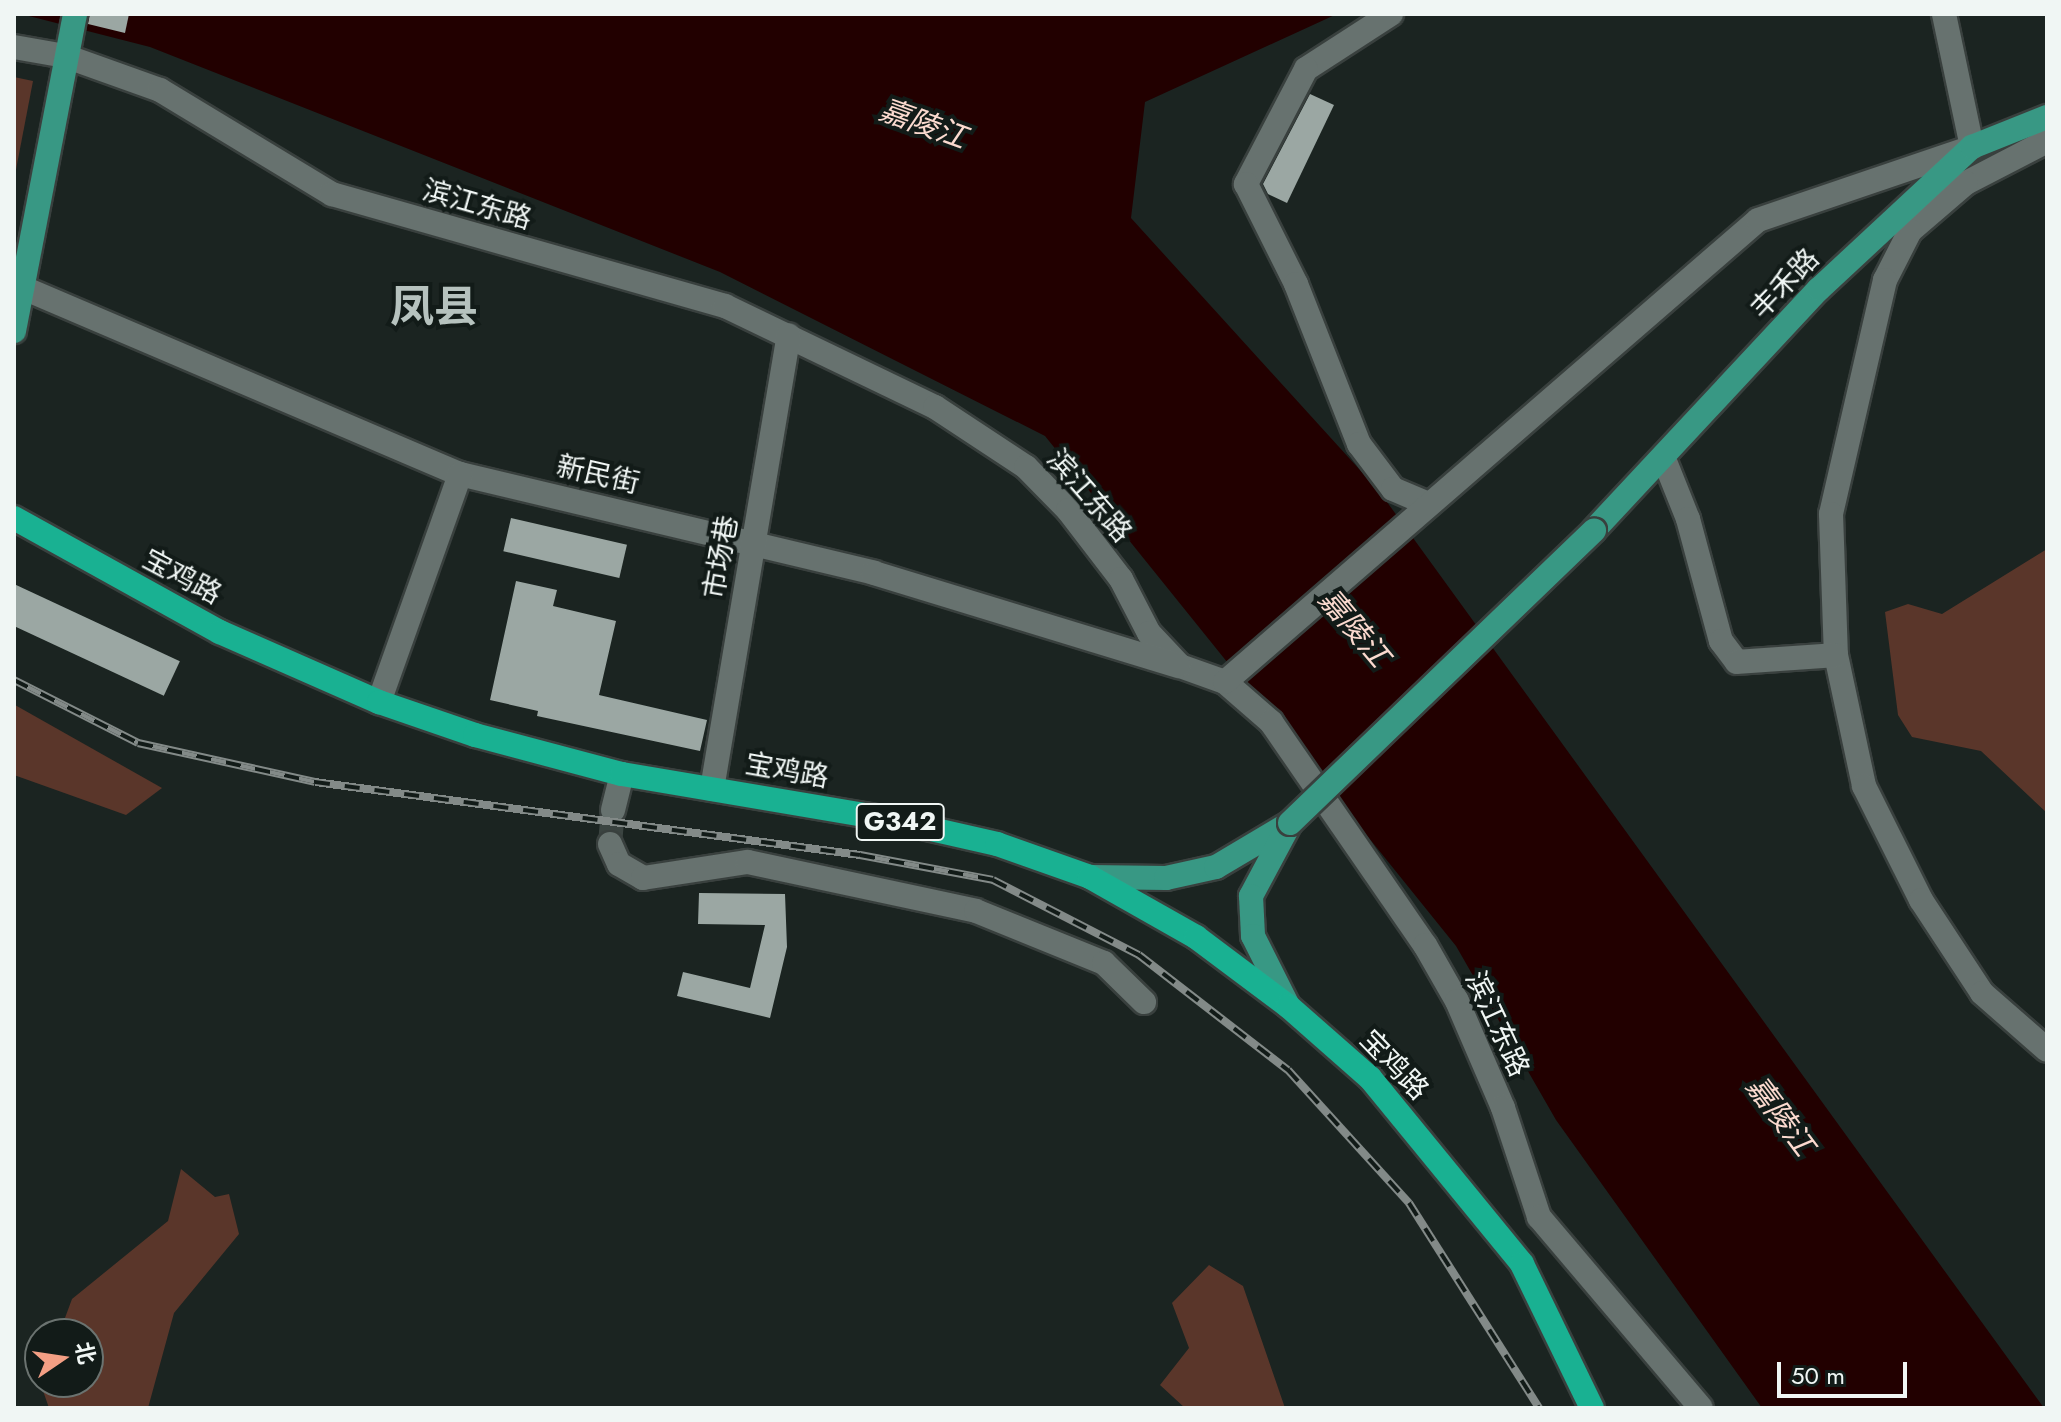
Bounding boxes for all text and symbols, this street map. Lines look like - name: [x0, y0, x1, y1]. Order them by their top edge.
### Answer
- water label: 嘉陵江: [875, 92, 971, 156]
- street label: 滨江东路: [419, 173, 535, 237]
- street label: 丰禾路: [1744, 242, 1826, 326]
- district label: 凤县: [390, 281, 478, 333]
- street label: 滨江东路: [1040, 443, 1138, 549]
- street label: 新民街: [553, 449, 643, 501]
- street label: 市场巷: [697, 513, 745, 601]
- street label: 宝鸡路: [137, 542, 227, 612]
- water label: 嘉陵江: [1311, 582, 1397, 674]
- street label: 宝鸡路: [743, 747, 831, 795]
- road number: G342: [854, 800, 946, 844]
- street label: 滨江东路: [1458, 966, 1536, 1082]
- street label: 宝鸡路: [1353, 1023, 1435, 1107]
- water label: 嘉陵江: [1739, 1069, 1821, 1163]
- north arrow: [24, 1318, 104, 1398]
- text: 北: [67, 1339, 104, 1367]
- scale bar: [1781, 1346, 1911, 1396]
- text: 50 m: [1791, 1358, 1845, 1393]

